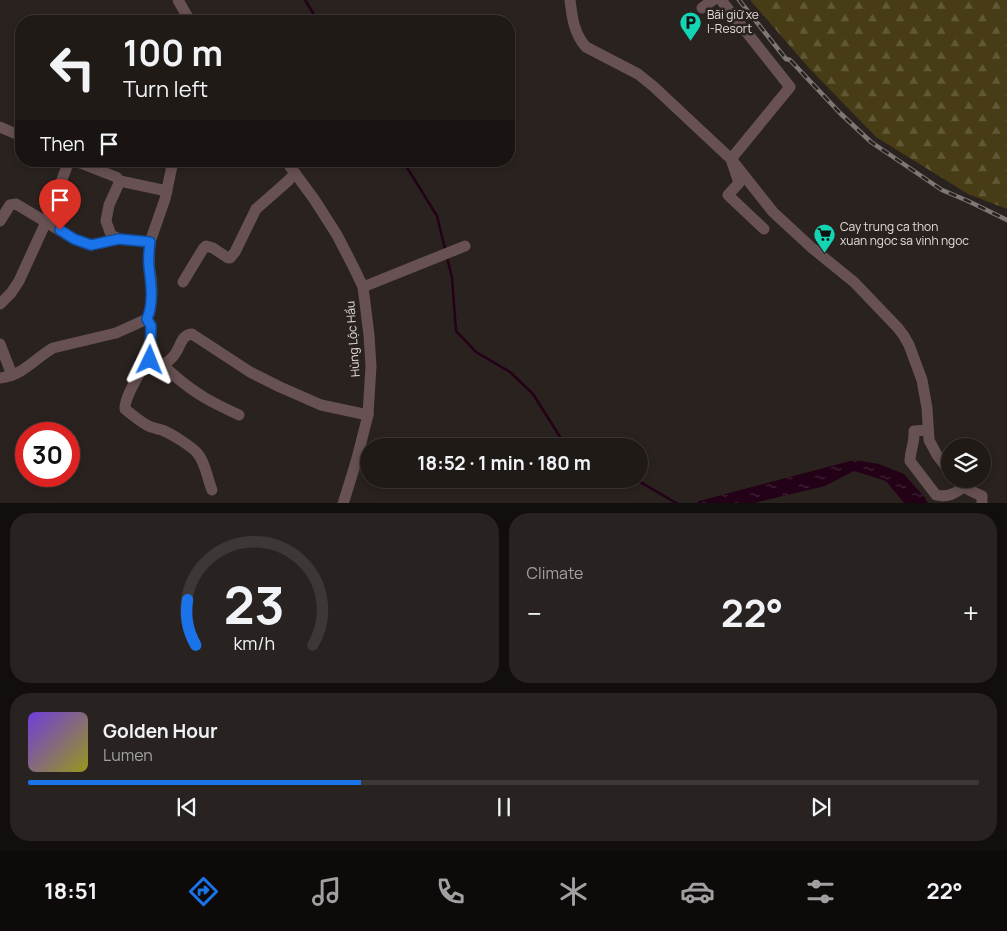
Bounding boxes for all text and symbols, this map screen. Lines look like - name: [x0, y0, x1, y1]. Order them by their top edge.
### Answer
- place label: Bãi giữ xe I-Resort: [707, 6, 759, 37]
- parking icon: Bãi giữ xe I-Resort: [679, 10, 703, 41]
- text: 100 m: [123, 29, 223, 77]
- icon: left: [40, 35, 105, 100]
- text: Turn left: [123, 74, 208, 104]
- icon: arrive: [95, 130, 123, 158]
- text: Then: [40, 131, 85, 157]
- pin: [39, 179, 81, 230]
- icon: arrive: [46, 186, 74, 214]
- place label: Cay trung ca thon xuan ngoc sa vinh ngoc: [840, 218, 969, 249]
- supermarket icon: Cay trung ca thon xuan ngoc sa vinh ngoc: [812, 222, 836, 253]
- street label: Hùng Lộc Hầu: [341, 300, 364, 378]
- position arrow: [123, 333, 175, 385]
- speed limit sign: 30: [15, 422, 80, 487]
- map controls: [941, 438, 991, 488]
- button: layers: [941, 438, 991, 488]
- text: 18:52 · 1 min · 180 m: [417, 450, 591, 476]
- text: Climate: [527, 562, 583, 584]
- text: 23: [224, 569, 285, 640]
- text: 22°: [721, 586, 783, 638]
- text: −: [527, 594, 542, 632]
- text: +: [963, 594, 979, 632]
- text: km/h: [233, 631, 275, 655]
- text: Golden Hour: [103, 718, 217, 744]
- text: Lumen: [103, 744, 153, 766]
- icon: previous: [173, 793, 201, 821]
- icon: pause: [490, 793, 518, 821]
- icon: next: [807, 793, 835, 821]
- icon: directions: [186, 874, 221, 909]
- icon: music: [309, 874, 344, 909]
- icon: phone: [433, 874, 468, 909]
- icon: climate: [556, 874, 591, 909]
- icon: car: [680, 874, 715, 909]
- icon: filters: [803, 874, 838, 909]
- text: 18:51: [44, 876, 97, 906]
- text: 22°: [927, 876, 963, 906]

